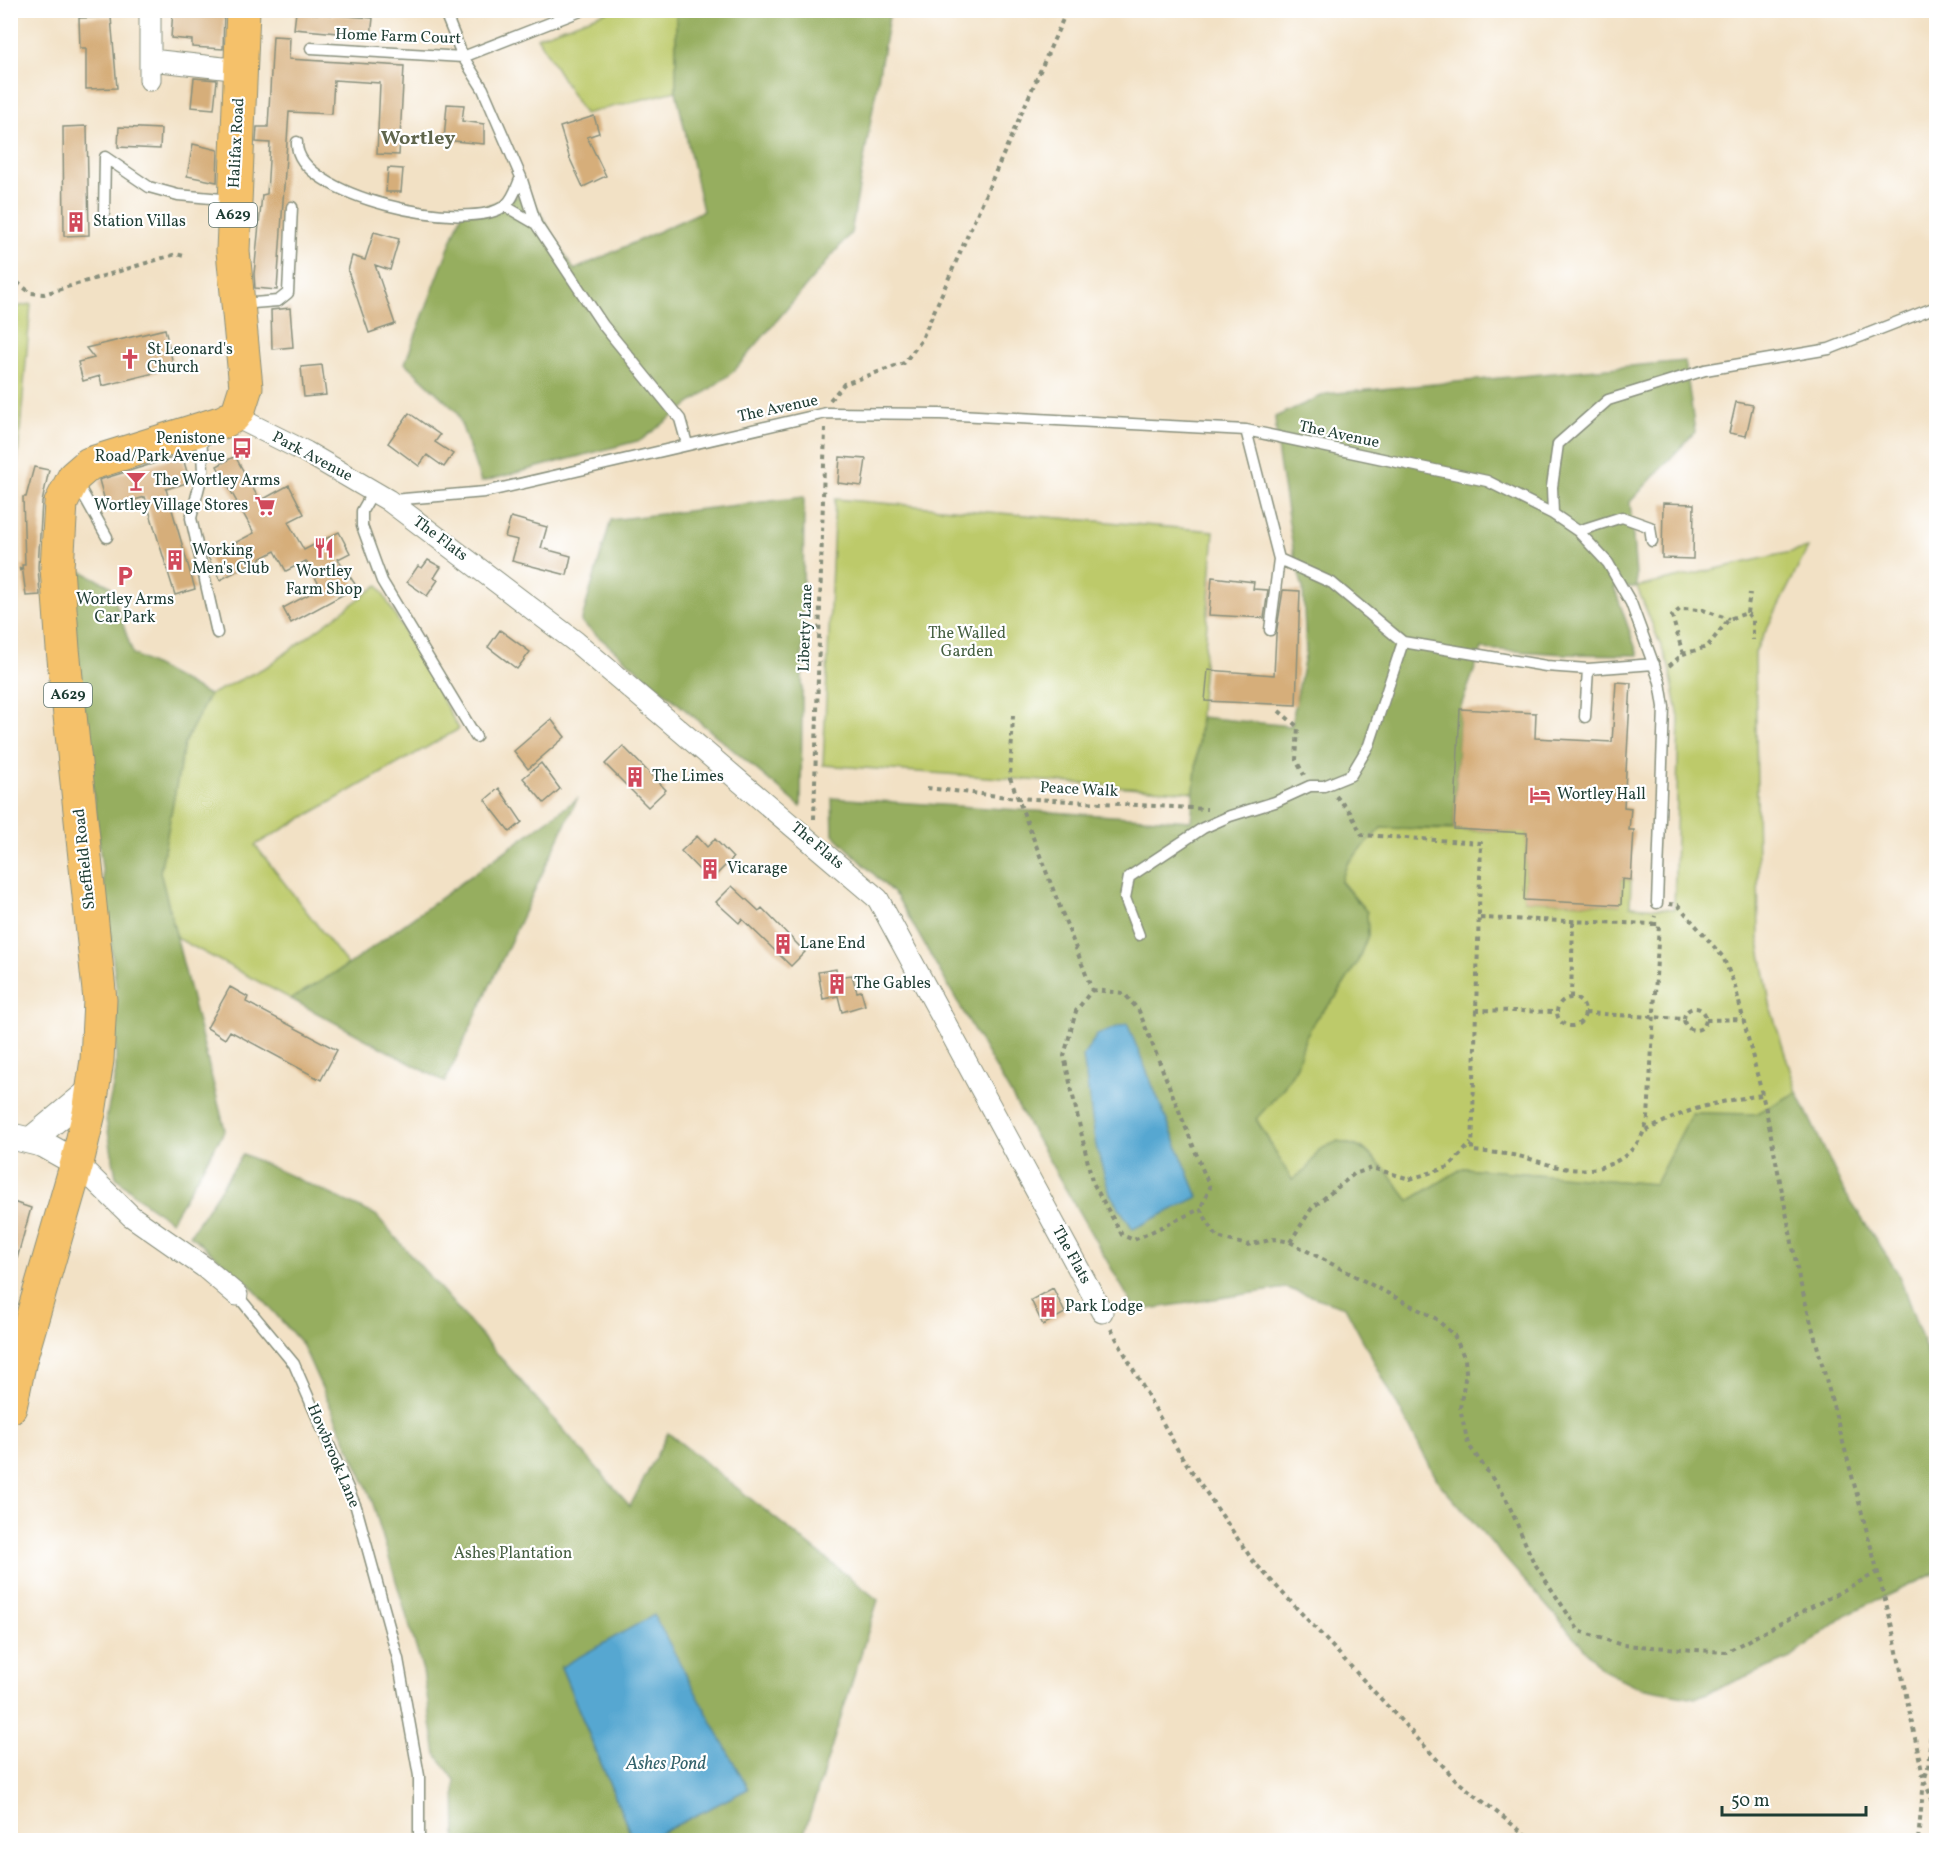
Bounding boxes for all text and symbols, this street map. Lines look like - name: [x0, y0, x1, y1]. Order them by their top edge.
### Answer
- street label: Home Farm Court: [335, 24, 462, 50]
- street label: Halifax Road: [224, 97, 250, 189]
- district label: Wortley: [381, 125, 455, 153]
- road number: A629: [209, 203, 257, 227]
- building icon: Station Villas: [64, 210, 88, 234]
- place label: Station Villas: [93, 211, 186, 233]
- place label: St Leonard's Church: [147, 339, 233, 379]
- church icon: St Leonard's Church: [118, 347, 142, 371]
- street label: The Avenue: [736, 390, 820, 428]
- street label: The Avenue: [1297, 416, 1381, 454]
- street label: Park Avenue: [268, 427, 356, 487]
- place label: Penistone Road/Park Avenue: [95, 428, 225, 468]
- bus stop icon: Penistone Road/Park Avenue: [230, 436, 254, 460]
- bar icon: The Wortley Arms: [124, 469, 148, 493]
- place label: The Wortley Arms: [153, 470, 280, 492]
- supermarket icon: Wortley Village Stores: [253, 494, 277, 518]
- place label: Wortley Village Stores: [94, 495, 248, 517]
- street label: The Flats: [408, 511, 472, 567]
- restaurant icon: Wortley Farm Shop: [312, 536, 336, 560]
- place label: Working Men's Club: [192, 540, 269, 580]
- building icon: Working Men's Club: [163, 548, 187, 572]
- place label: Wortley Farm Shop: [286, 561, 362, 601]
- parking icon: Wortley Arms Car Park: [113, 564, 137, 588]
- street label: Liberty Lane: [793, 584, 819, 672]
- place label: Wortley Arms Car Park: [76, 589, 174, 629]
- park label: The Walled Garden: [928, 623, 1006, 663]
- road number: A629: [44, 683, 92, 707]
- building icon: The Limes: [623, 765, 647, 789]
- place label: The Limes: [652, 766, 724, 788]
- street label: Peace Walk: [1039, 777, 1119, 803]
- hotel icon: Wortley Hall: [1528, 783, 1552, 807]
- place label: Wortley Hall: [1557, 784, 1646, 806]
- street label: Sheffield Road: [69, 807, 101, 911]
- street label: The Flats: [786, 817, 848, 875]
- building icon: Vicarage: [698, 857, 722, 881]
- place label: Vicarage: [727, 858, 788, 880]
- building icon: Lane End: [771, 932, 795, 956]
- place label: Lane End: [800, 933, 865, 955]
- building icon: The Gables: [825, 972, 849, 996]
- place label: The Gables: [854, 973, 931, 995]
- street label: The Flats: [1046, 1222, 1096, 1288]
- building icon: Park Lodge: [1036, 1295, 1060, 1319]
- place label: Park Lodge: [1065, 1296, 1143, 1318]
- street label: Howbrook Lane: [301, 1401, 365, 1511]
- park label: Ashes Plantation: [454, 1543, 572, 1565]
- water label: Ashes Pond: [625, 1752, 706, 1777]
- scale bar: [1722, 1779, 1866, 1817]
- text: 50 m: [1731, 1789, 1770, 1814]

